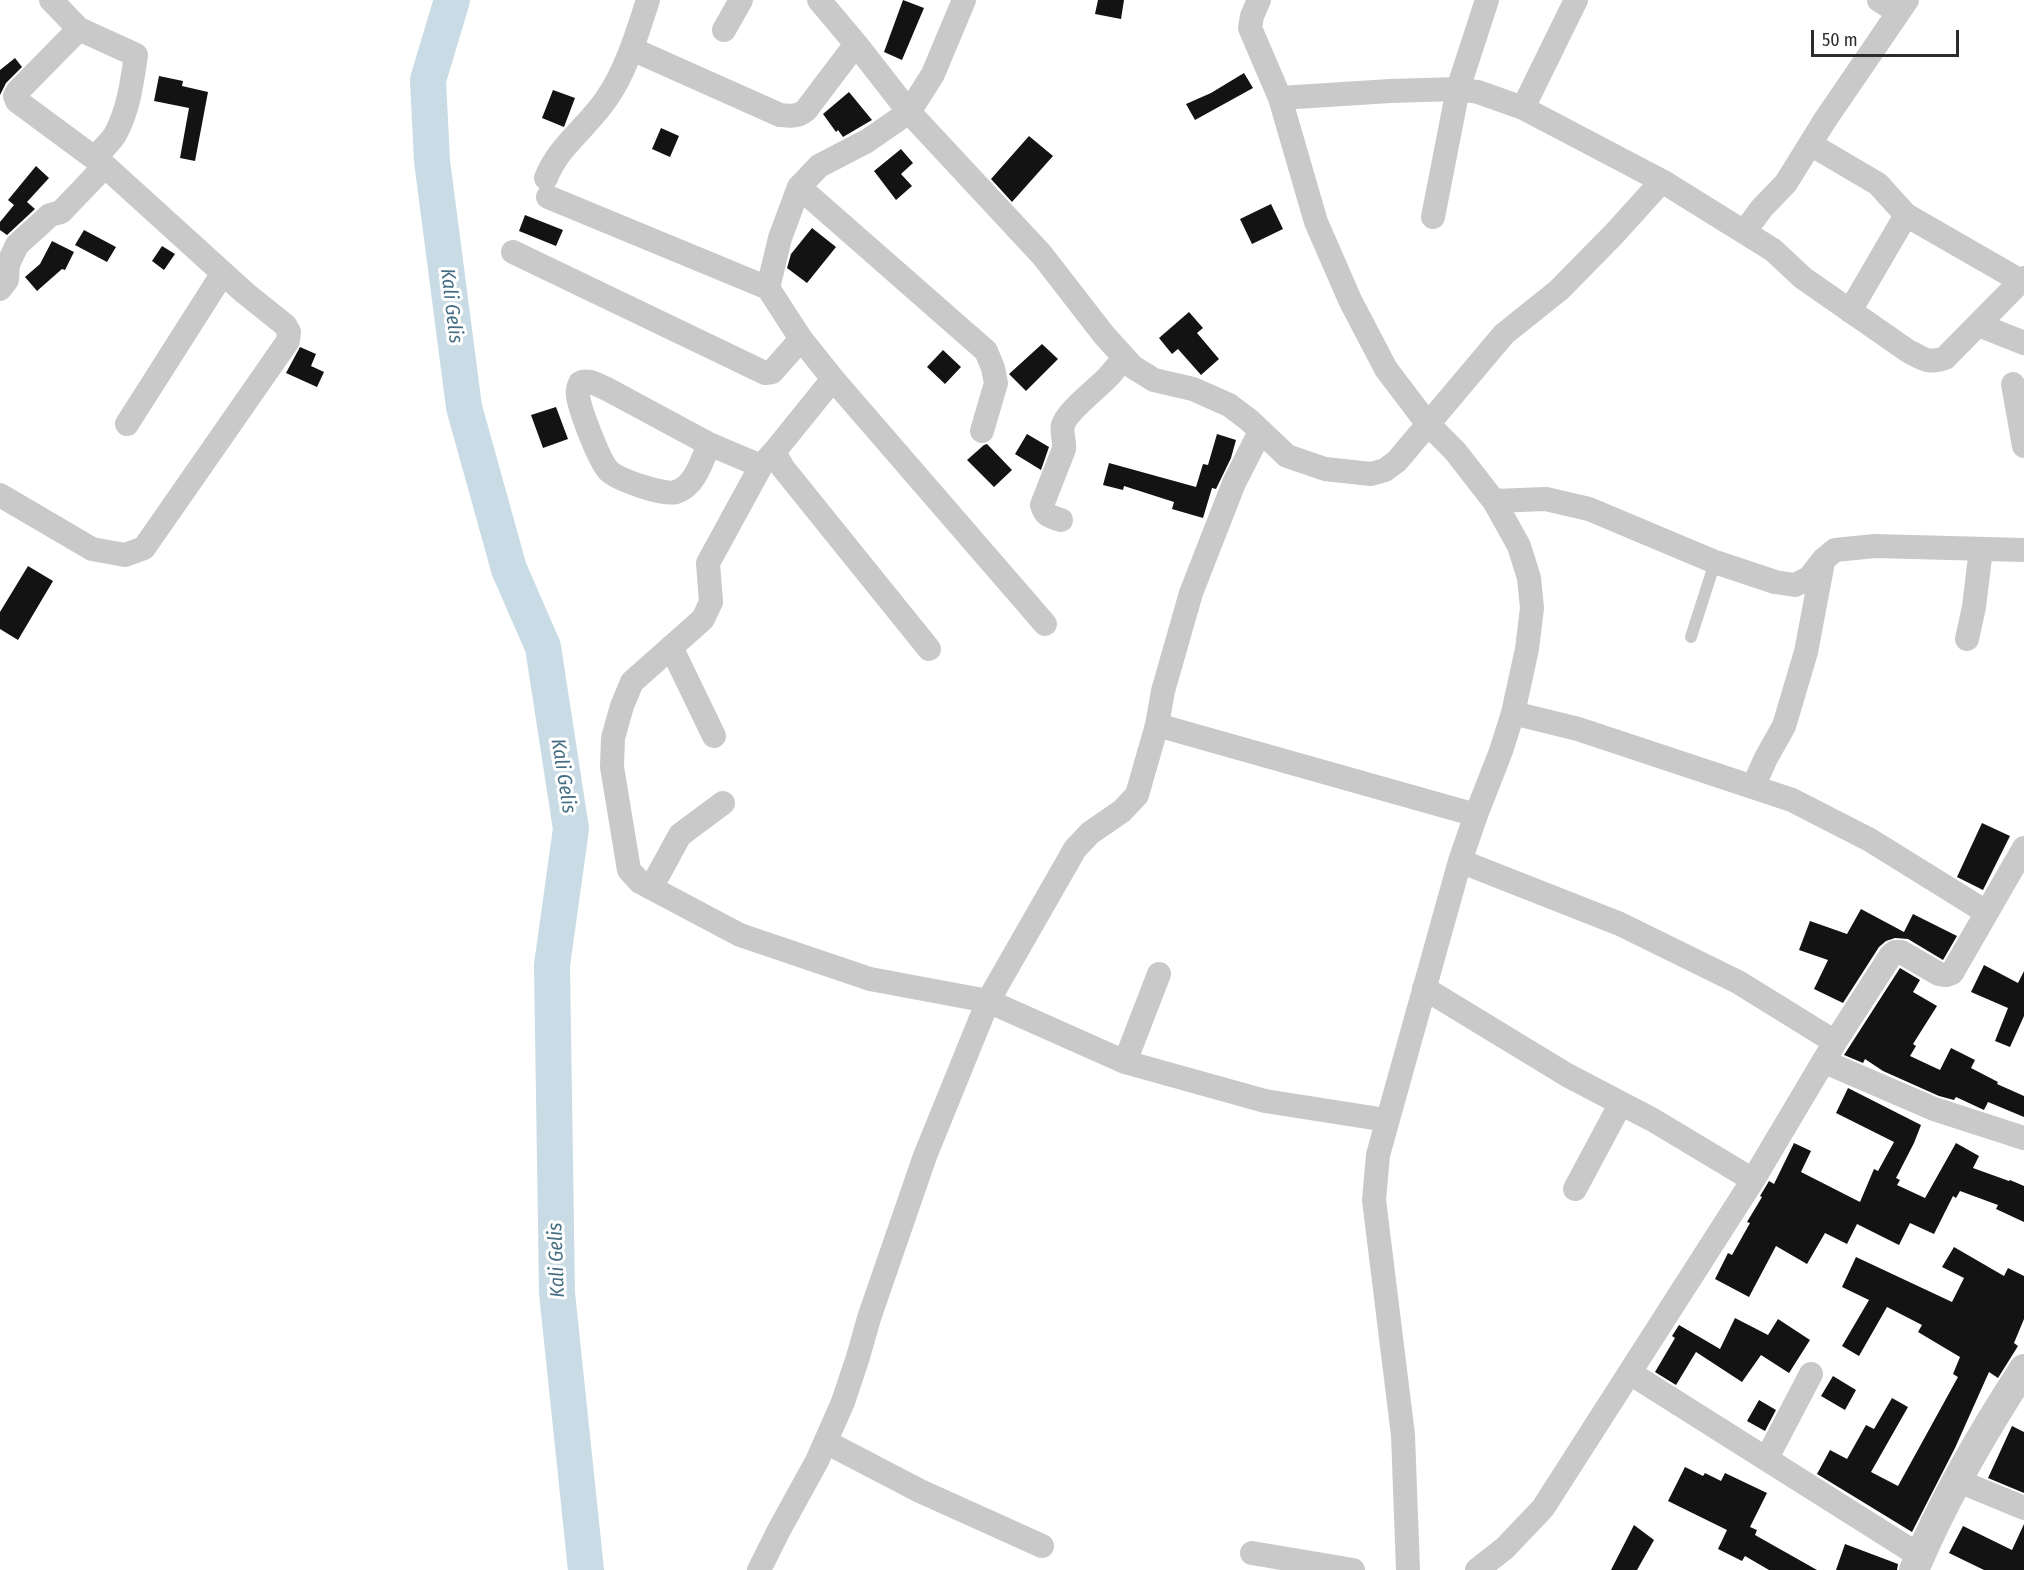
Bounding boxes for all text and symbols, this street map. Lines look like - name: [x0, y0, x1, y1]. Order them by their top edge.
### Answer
- scale bar: [1814, 18, 1962, 56]
- text: 50 m: [1822, 29, 1858, 51]
- water label: Kali Gelis: [435, 267, 467, 345]
- water label: Kali Gelis: [545, 737, 581, 815]
- water label: Kali Gelis: [544, 1222, 570, 1298]

